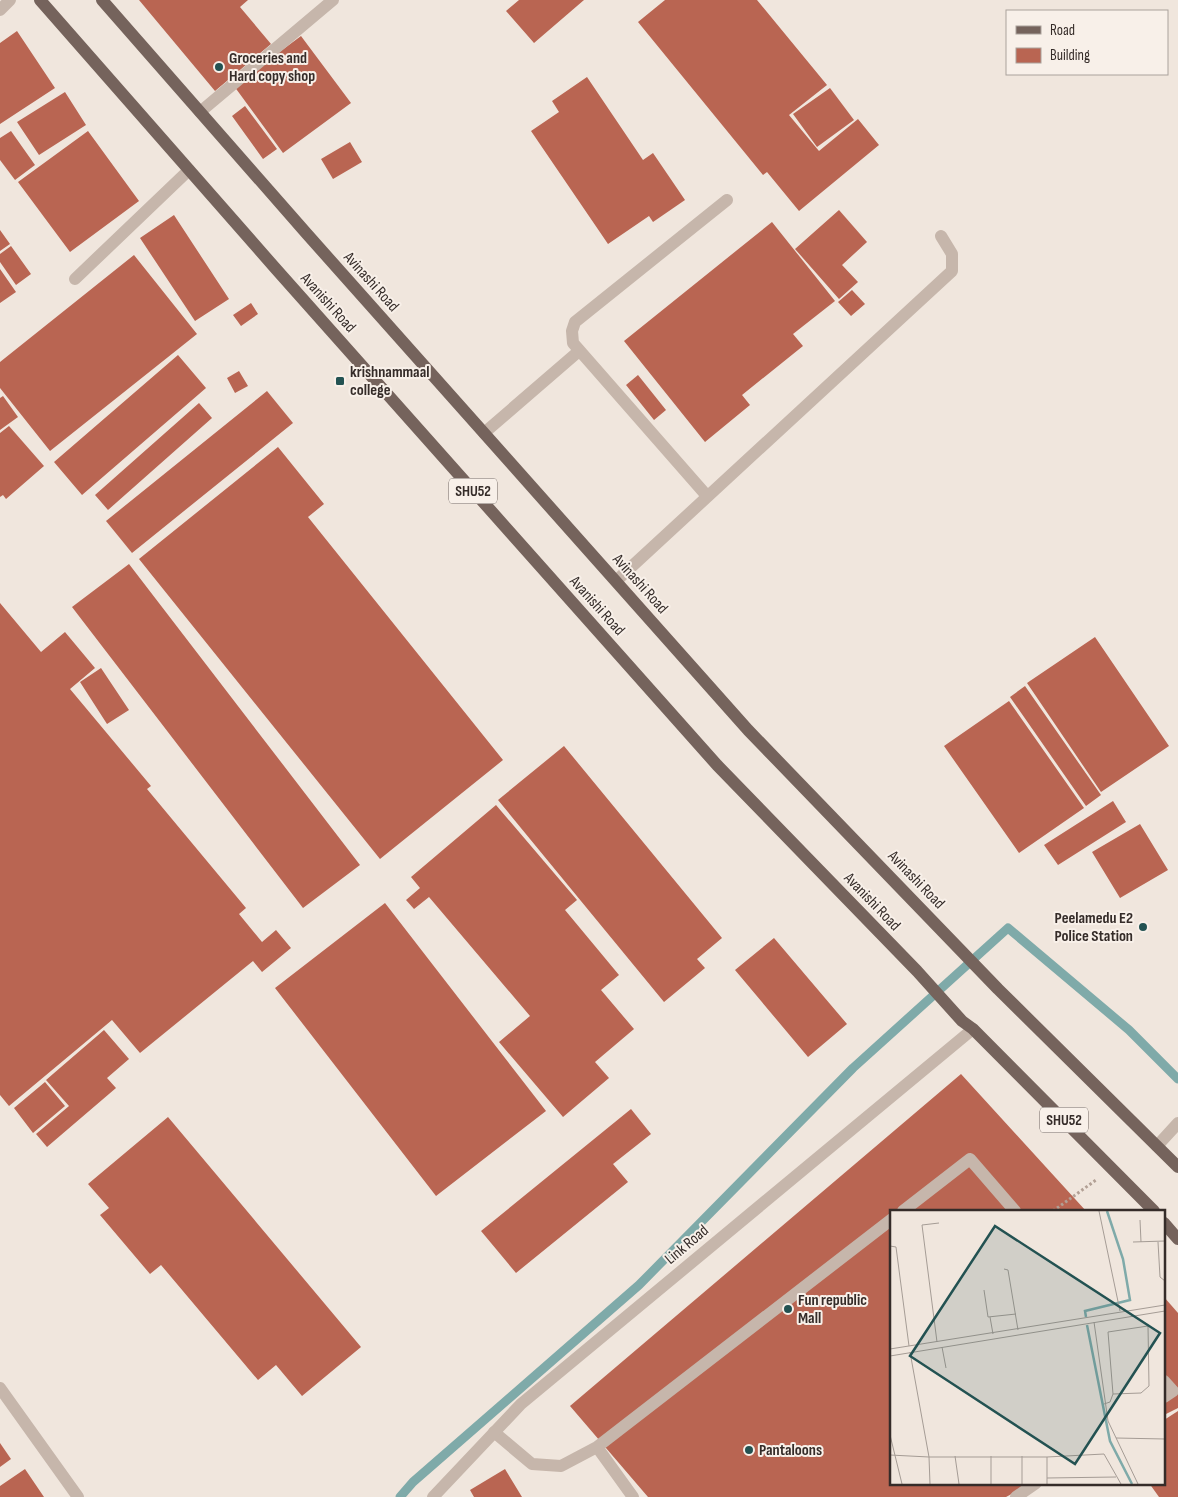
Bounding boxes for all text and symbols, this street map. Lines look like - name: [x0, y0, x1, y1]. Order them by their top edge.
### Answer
- legend: [1006, 10, 1168, 75]
- text: Road: [1050, 21, 1075, 40]
- text: Building: [1050, 46, 1090, 65]
- place label: Groceries and Hard copy shop: [229, 49, 315, 86]
- marker: Groceries and Hard copy shop: [213, 61, 225, 73]
- street label: Avinashi Road: [339, 248, 403, 316]
- street label: Avanishi Road: [296, 269, 360, 337]
- place label: krishnammaal college: [350, 363, 429, 400]
- marker: krishnammaal college: [334, 375, 346, 387]
- road number: SHU52: [449, 478, 497, 504]
- street label: Avinashi Road: [608, 550, 672, 618]
- street label: Avanishi Road: [565, 572, 629, 640]
- street label: Avinashi Road: [883, 846, 948, 913]
- street label: Avanishi Road: [839, 868, 904, 935]
- place label: Peelamedu E2 Police Station: [1054, 909, 1133, 946]
- marker: Peelamedu E2 Police Station: [1137, 921, 1149, 933]
- road number: SHU52: [1040, 1108, 1088, 1132]
- inset map: [890, 1210, 1166, 1484]
- street label: Link Road: [661, 1221, 713, 1269]
- place label: Fun republic Mall: [798, 1291, 867, 1328]
- marker: Fun republic Mall: [782, 1303, 794, 1315]
- place label: Pantaloons: [759, 1441, 822, 1460]
- marker: Pantaloons: [743, 1444, 755, 1456]

